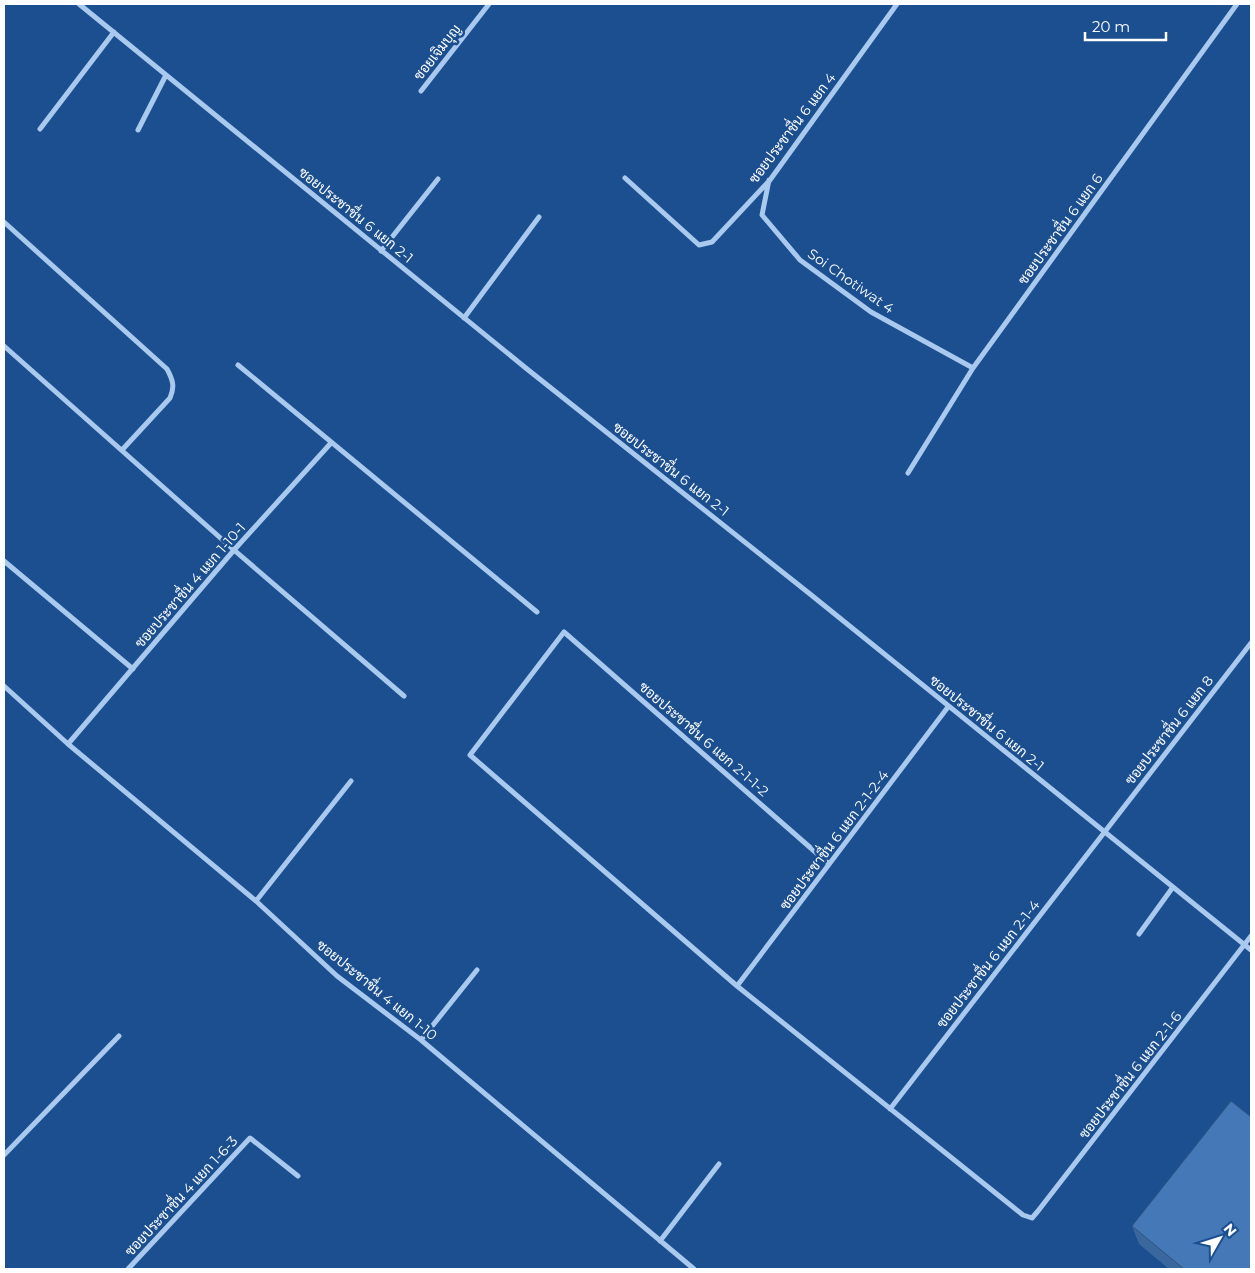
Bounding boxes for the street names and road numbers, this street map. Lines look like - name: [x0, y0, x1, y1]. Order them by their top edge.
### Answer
- street label: ซอยเจิมบุญ: [410, 20, 465, 84]
- street label: ซอยประชาชื่น 6 แยก 4: [742, 67, 840, 187]
- street label: ซอยประชาชื่น 6 แยก 2-1: [295, 161, 419, 267]
- street label: ซอยประชาชื่น 6 แยก 6: [1011, 168, 1107, 288]
- street label: Soi Chotiwat 4: [804, 245, 898, 318]
- street label: ซอยประชาชื่น 6 แยก 2-1: [609, 416, 735, 520]
- street label: ซอยประชาชื่น 4 แยก 1-10-1: [128, 517, 249, 651]
- street label: ซอยประชาชื่น 6 แยก 2-1: [926, 669, 1050, 775]
- street label: ซอยประชาชื่น 6 แยก 8: [1118, 670, 1217, 788]
- street label: ซอยประชาชื่น 6 แยก 2-1-1-2: [635, 676, 775, 800]
- street label: ซอยประชาชื่น 6 แยก 2-1-2-4: [773, 764, 893, 913]
- street label: ซอยประชาชื่น 6 แยก 2-1-4: [930, 894, 1044, 1032]
- street label: ซอยประชาชื่น 4 แยก 1-10: [313, 934, 443, 1044]
- street label: ซอยประชาชื่น 6 แยก 2-1-6: [1072, 1006, 1186, 1142]
- street label: ซอยประชาชื่น 4 แยก 1-6-3: [119, 1130, 241, 1260]

